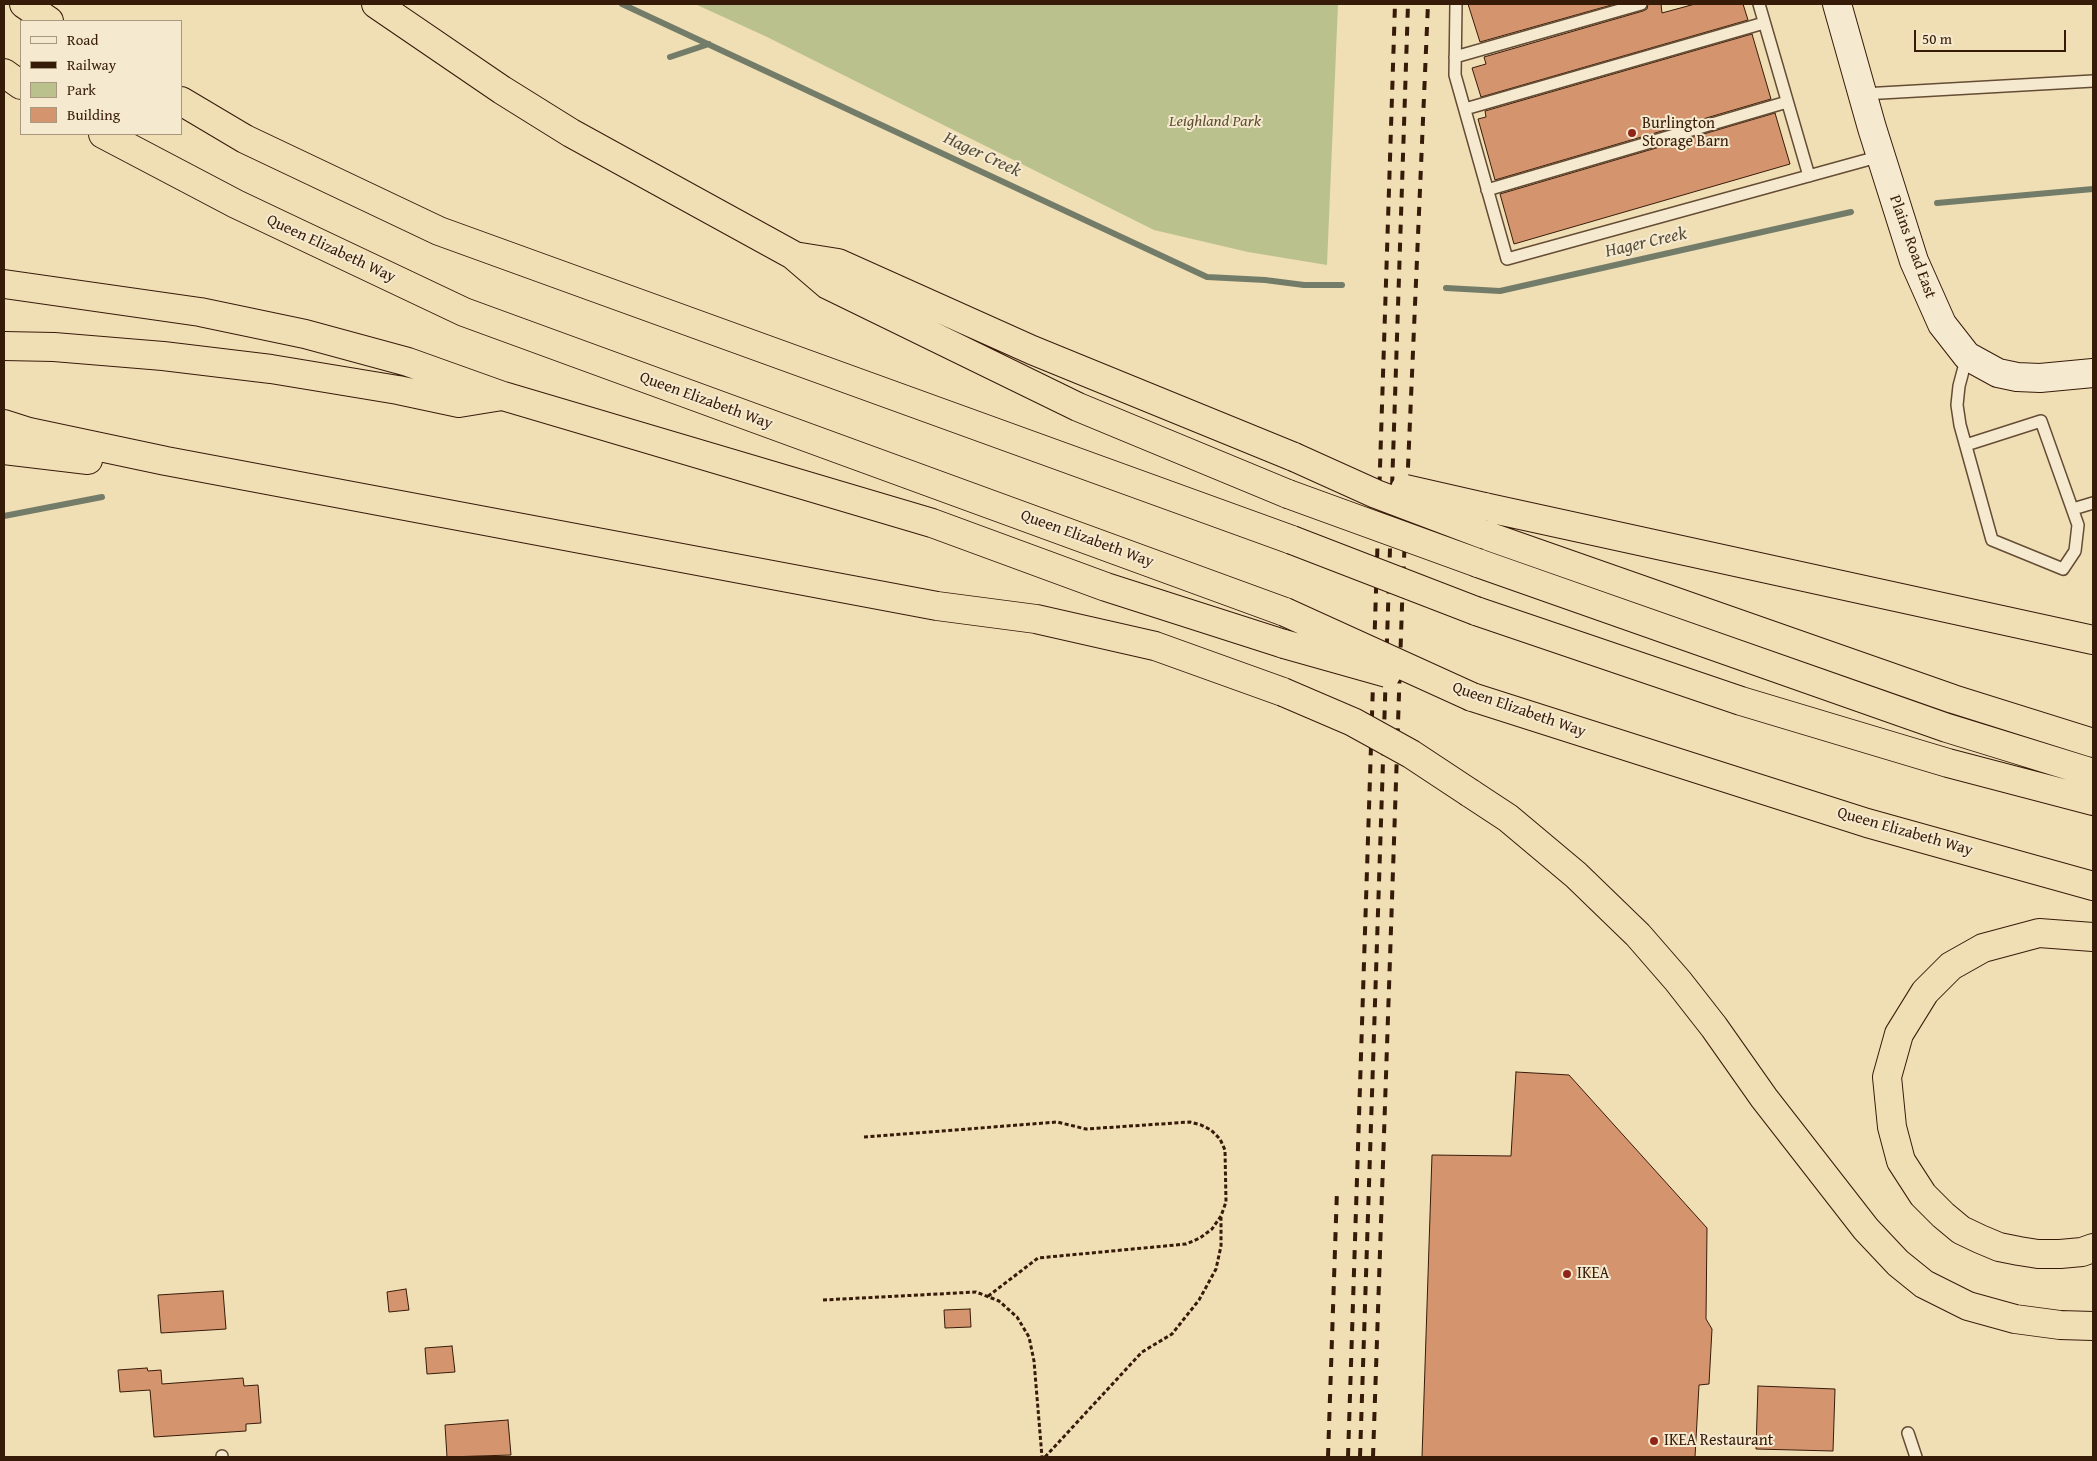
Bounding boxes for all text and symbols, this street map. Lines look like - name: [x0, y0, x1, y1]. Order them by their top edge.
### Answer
- legend: [20, 20, 182, 135]
- scale bar: [1917, 20, 2070, 52]
- text: 50 m: [1922, 28, 1952, 49]
- text: Road: [67, 29, 98, 50]
- text: Railway: [67, 54, 116, 75]
- text: Park: [67, 79, 96, 100]
- text: Building: [67, 104, 120, 125]
- park label: Leighland Park: [1169, 112, 1261, 132]
- place label: Burlington Storage Barn: [1642, 114, 1729, 152]
- marker: Burlington Storage Barn: [1626, 127, 1638, 139]
- water label: Hager Creek: [940, 128, 1024, 182]
- street label: Plains Road East: [1884, 193, 1940, 301]
- street label: Queen Elizabeth Way: [264, 211, 398, 287]
- water label: Hager Creek: [1603, 223, 1689, 263]
- street label: Queen Elizabeth Way: [637, 368, 775, 434]
- street label: Queen Elizabeth Way: [1018, 506, 1156, 572]
- street label: Queen Elizabeth Way: [1450, 678, 1588, 742]
- street label: Queen Elizabeth Way: [1835, 803, 1975, 861]
- place label: IKEA: [1577, 1264, 1609, 1284]
- marker: IKEA: [1561, 1268, 1573, 1280]
- place label: IKEA Restaurant: [1664, 1431, 1773, 1451]
- marker: IKEA Restaurant: [1648, 1435, 1660, 1447]

